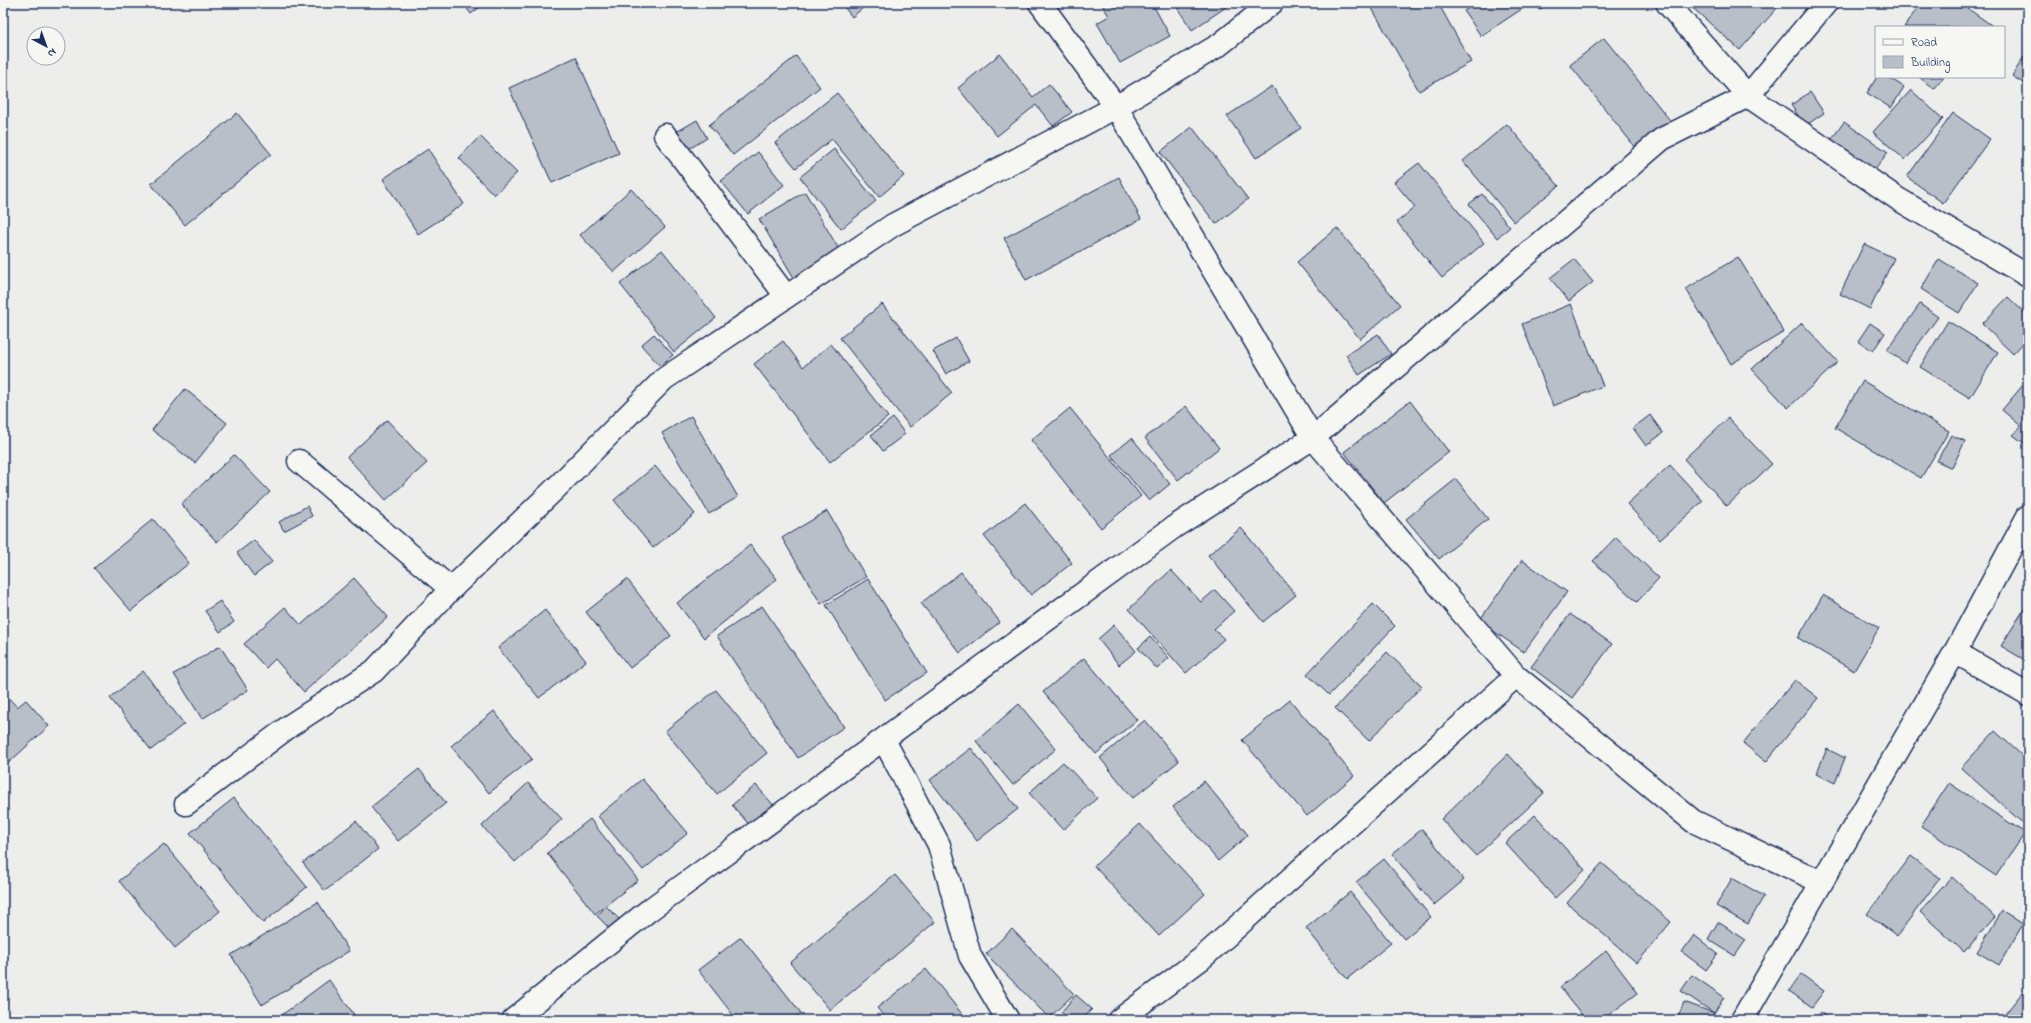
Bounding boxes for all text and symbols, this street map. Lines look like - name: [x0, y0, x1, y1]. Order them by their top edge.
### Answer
- north arrow: [26, 26, 66, 66]
- legend: [1875, 26, 2005, 78]
- text: Road: [1911, 34, 1937, 52]
- text: N: [44, 44, 60, 61]
- text: Building: [1910, 54, 1950, 73]

